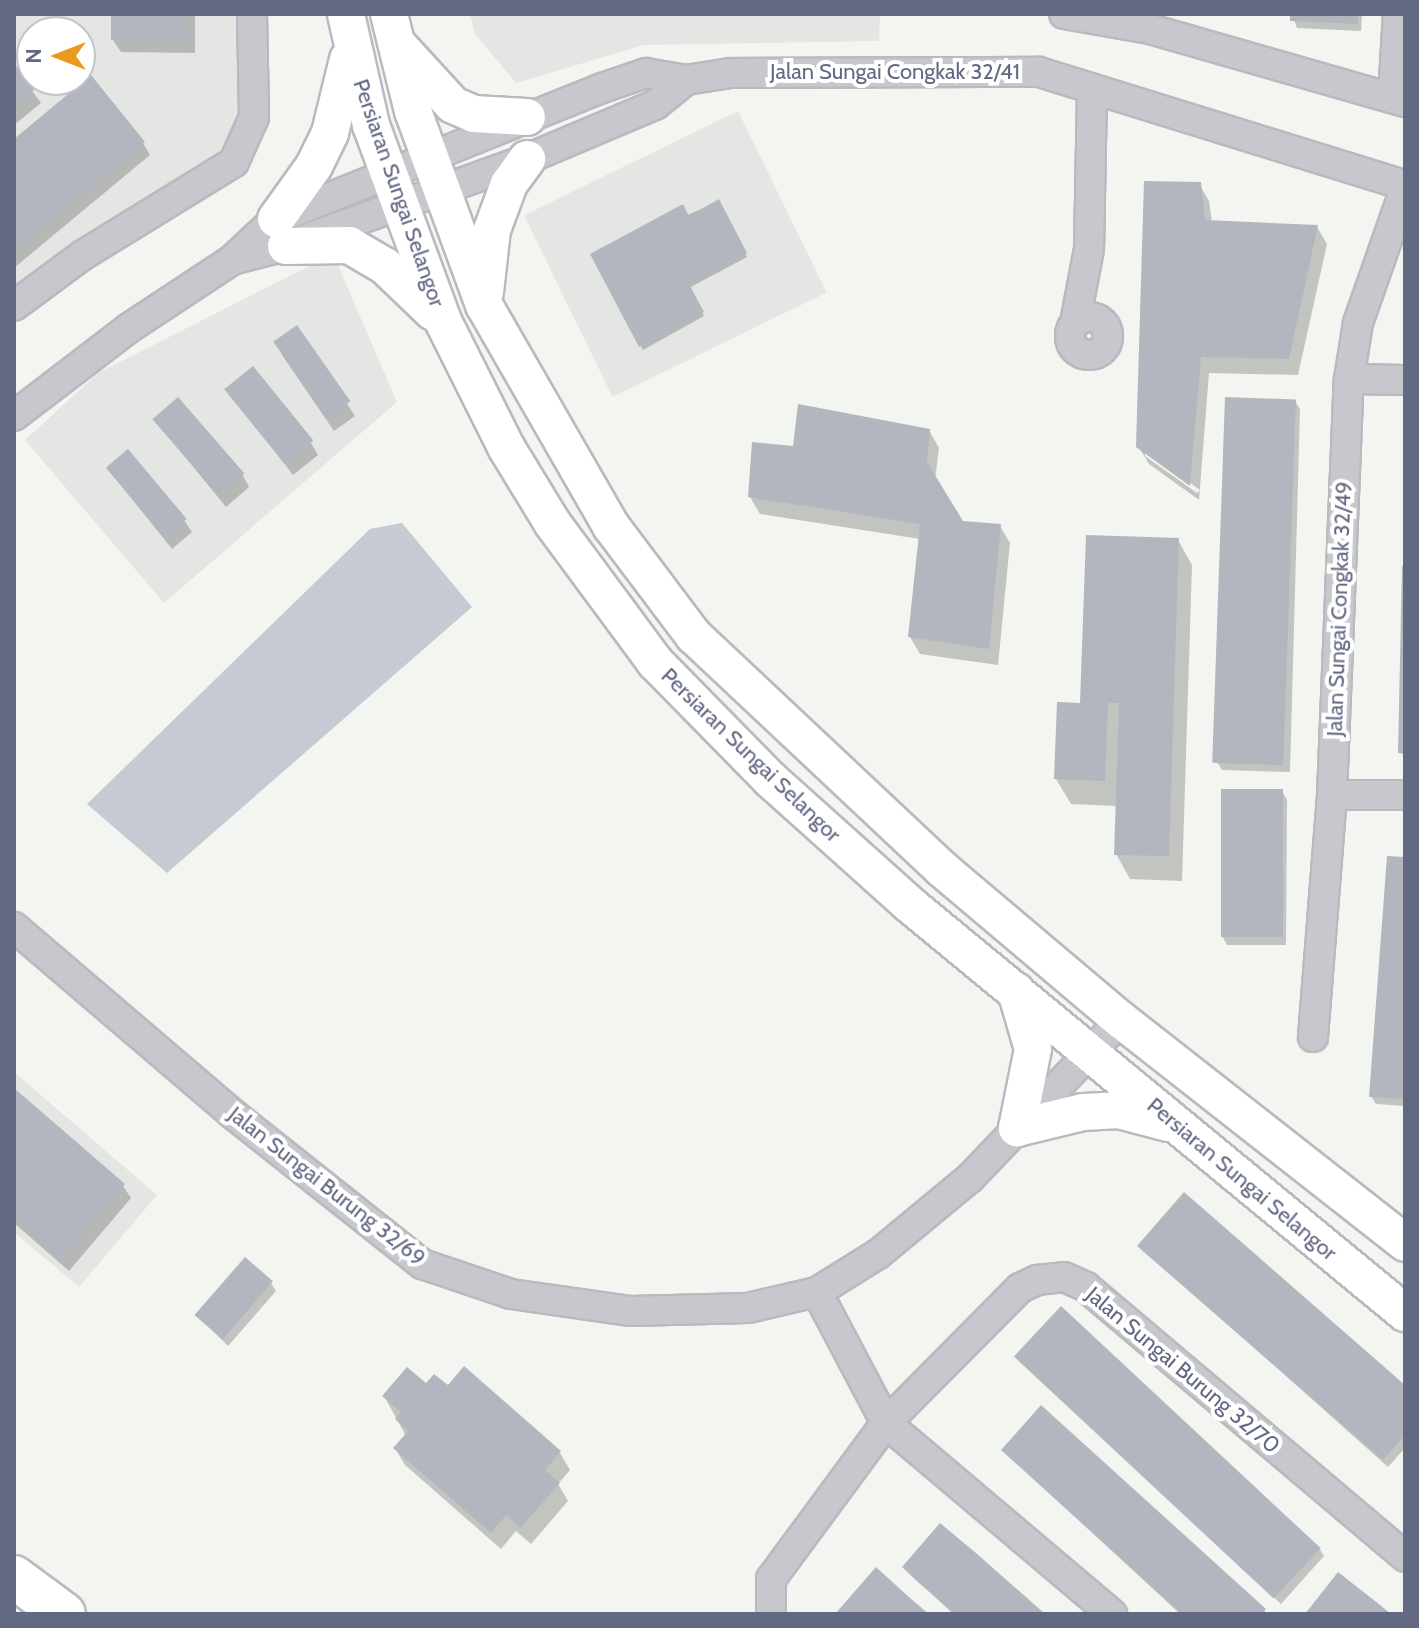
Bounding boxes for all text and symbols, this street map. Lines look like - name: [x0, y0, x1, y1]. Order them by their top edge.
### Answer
- north arrow: [16, 16, 96, 96]
- text: N: [20, 48, 47, 64]
- street label: Jalan Sungai Congkak 32/41: [770, 59, 1020, 85]
- street label: Persiaran Sungai Selangor: [348, 76, 450, 310]
- street label: Jalan Sungai Congkak 32/49: [1321, 481, 1357, 737]
- street label: Persiaran Sungai Selangor: [656, 662, 846, 848]
- street label: Persiaran Sungai Selangor: [1142, 1092, 1342, 1266]
- street label: Jalan Sungai Burung 32/69: [223, 1101, 431, 1271]
- street label: Jalan Sungai Burung 32/70: [1081, 1281, 1285, 1459]

